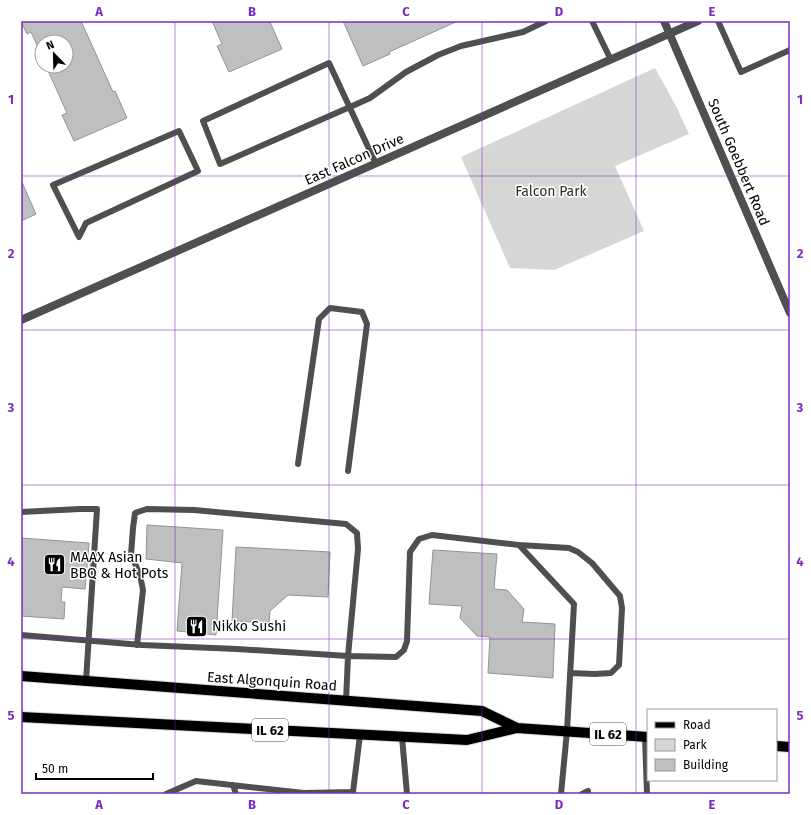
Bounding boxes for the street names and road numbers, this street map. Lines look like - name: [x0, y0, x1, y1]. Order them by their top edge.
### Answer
- street label: South Goebbert Road: [704, 96, 773, 228]
- street label: East Falcon Drive: [302, 130, 407, 189]
- street label: East Algonquin Road: [206, 668, 338, 695]
- road number: IL 62: [252, 719, 288, 741]
- road number: IL 62: [590, 723, 626, 745]

